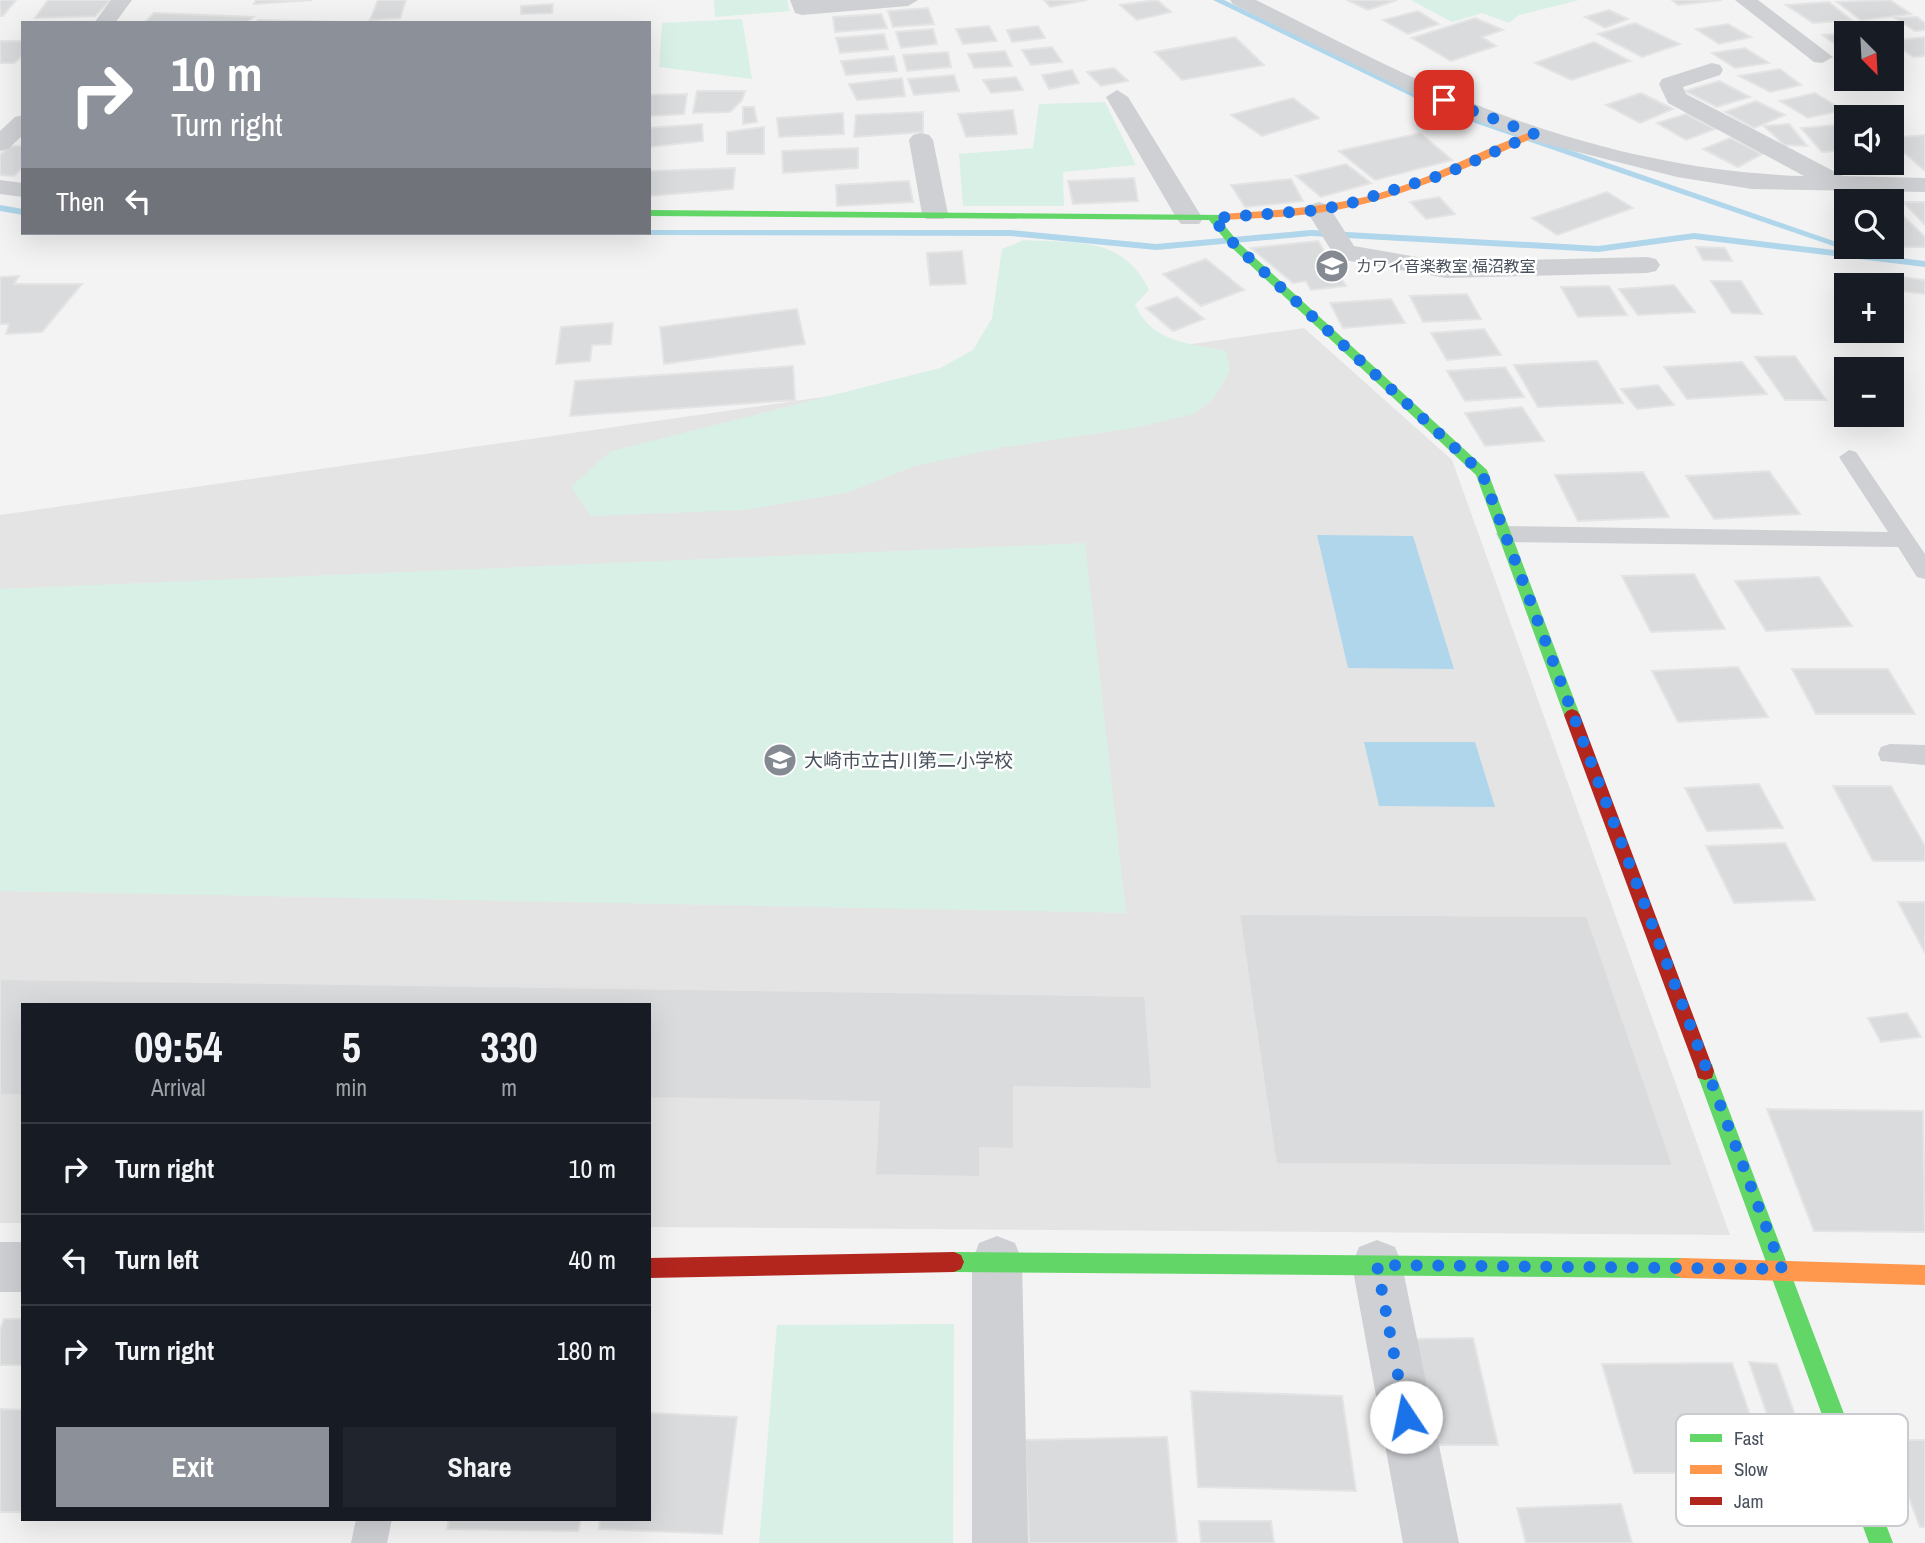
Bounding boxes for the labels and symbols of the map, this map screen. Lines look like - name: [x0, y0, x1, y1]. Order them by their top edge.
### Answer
- north arrow: [1834, 21, 1904, 91]
- pin: [1414, 70, 1474, 130]
- school or university icon: カワイ音楽教室 福沼教室: [1313, 247, 1351, 285]
- place label: カワイ音楽教室 福沼教室: [1356, 255, 1536, 277]
- school or university icon: 大崎市立古川第二小学校: [761, 741, 799, 779]
- place label: 大崎市立古川第二小学校: [804, 747, 1013, 773]
- position arrow: [1369, 1380, 1443, 1454]
- legend: [1676, 1414, 1908, 1526]
- text: Fast: [1734, 1425, 1764, 1451]
- text: Slow: [1734, 1456, 1769, 1482]
- text: Jam: [1734, 1488, 1763, 1514]

